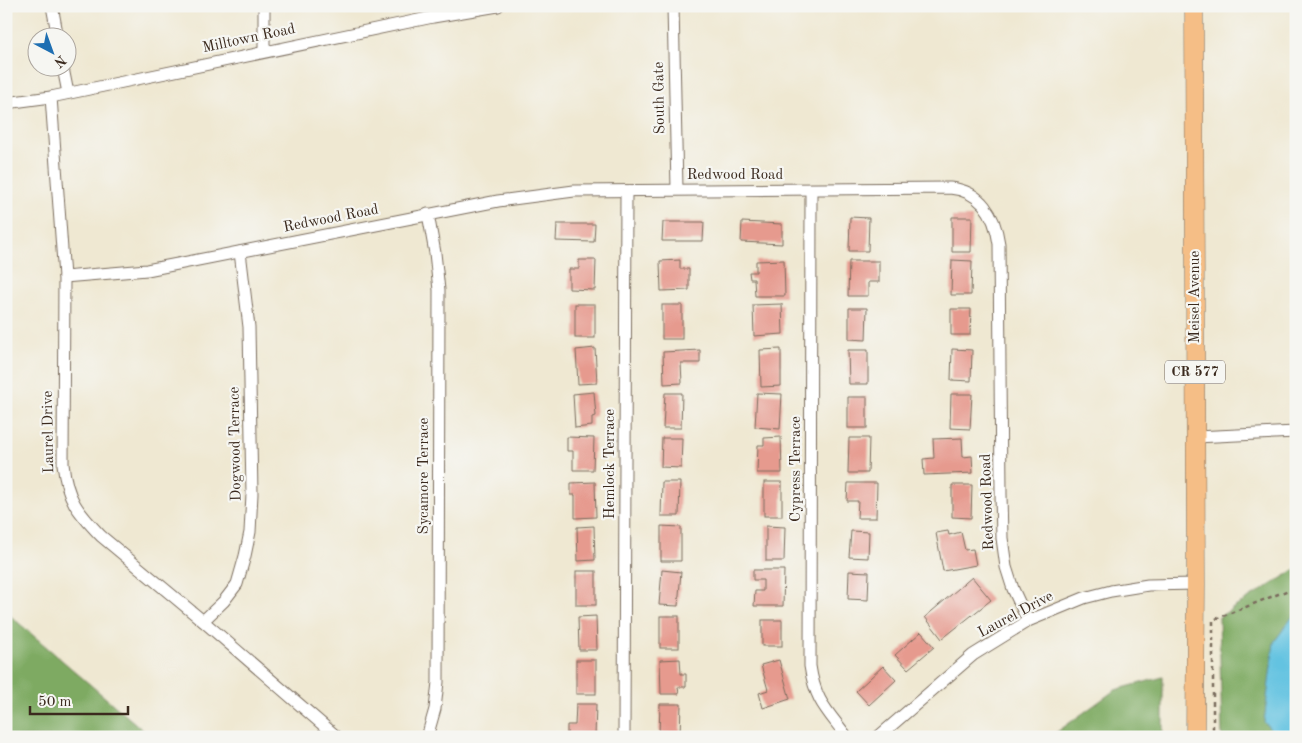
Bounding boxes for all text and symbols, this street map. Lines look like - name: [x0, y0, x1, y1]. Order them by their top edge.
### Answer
- street label: Milltown Road: [201, 22, 297, 56]
- north arrow: [28, 28, 78, 78]
- text: N: [51, 52, 69, 70]
- street label: South Gate: [652, 61, 668, 134]
- street label: Redwood Road: [687, 168, 784, 183]
- street label: Redwood Road: [282, 202, 380, 236]
- street label: Meisel Avenue: [1188, 250, 1203, 343]
- road number: CR 577: [1165, 361, 1225, 384]
- street label: Dogwood Terrace: [227, 386, 245, 502]
- street label: Laurel Drive: [41, 390, 57, 474]
- street label: Hemlock Terrace: [603, 409, 618, 519]
- street label: Cypress Terrace: [789, 416, 804, 522]
- street label: Sycamore Terrace: [417, 417, 432, 534]
- street label: Redwood Road: [979, 453, 997, 551]
- street label: Laurel Drive: [976, 589, 1056, 641]
- scale bar: [30, 683, 128, 715]
- text: 50 m: [38, 695, 72, 710]

